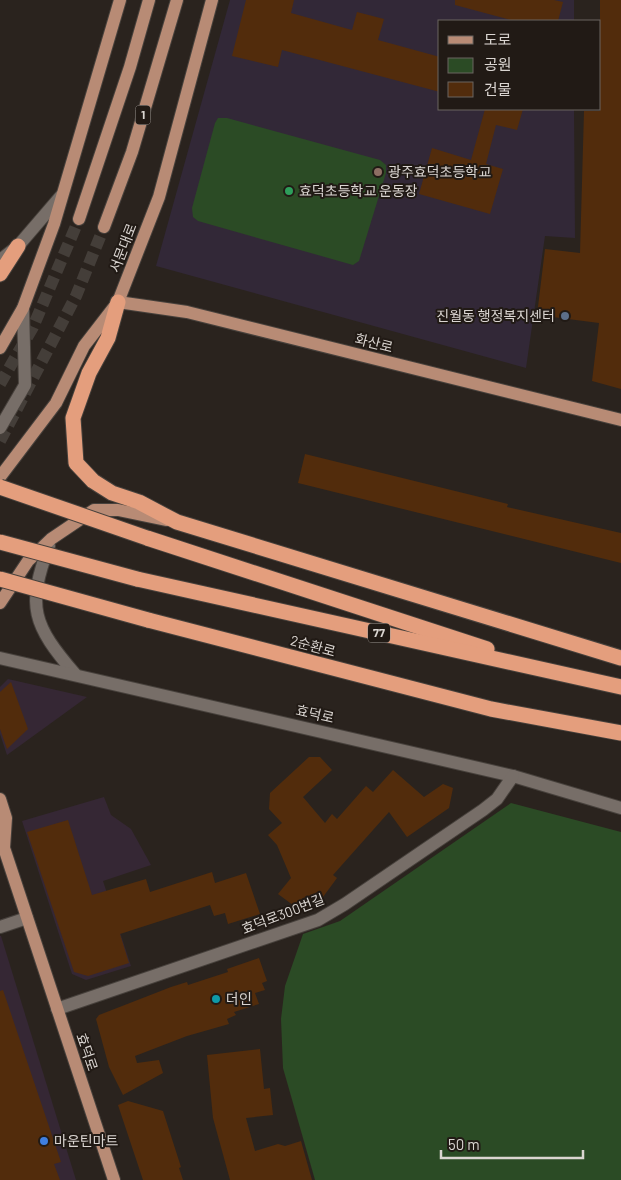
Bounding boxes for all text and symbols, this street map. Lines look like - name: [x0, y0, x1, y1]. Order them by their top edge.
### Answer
- legend: [438, 20, 601, 110]
- text: 도로: [484, 30, 512, 48]
- text: 공원: [484, 55, 512, 73]
- text: 건물: [484, 80, 512, 98]
- road number: 1: [136, 106, 150, 124]
- place label: 광주효덕초등학교: [388, 163, 491, 180]
- marker: 광주효덕초등학교: [372, 166, 384, 178]
- place label: 효덕초등학교 운동장: [299, 182, 418, 199]
- marker: 효덕초등학교 운동장: [283, 185, 295, 197]
- street label: 서문대로: [105, 221, 140, 275]
- place label: 진월동 행정복지센터: [436, 307, 555, 324]
- marker: 진월동 행정복지센터: [559, 310, 571, 322]
- street label: 화산로: [353, 330, 395, 355]
- road number: 77: [368, 624, 390, 642]
- street label: 2순환로: [289, 631, 338, 660]
- street label: 효덕로: [294, 701, 336, 726]
- street label: 효덕로300번길: [239, 890, 327, 937]
- place label: 더인: [226, 990, 252, 1007]
- marker: 더인: [210, 993, 222, 1005]
- street label: 효덕로: [73, 1031, 102, 1073]
- scale bar: [441, 1128, 584, 1160]
- place label: 마운틴마트: [54, 1132, 119, 1149]
- marker: 마운틴마트: [38, 1135, 50, 1147]
- text: 50 m: [448, 1135, 480, 1153]

